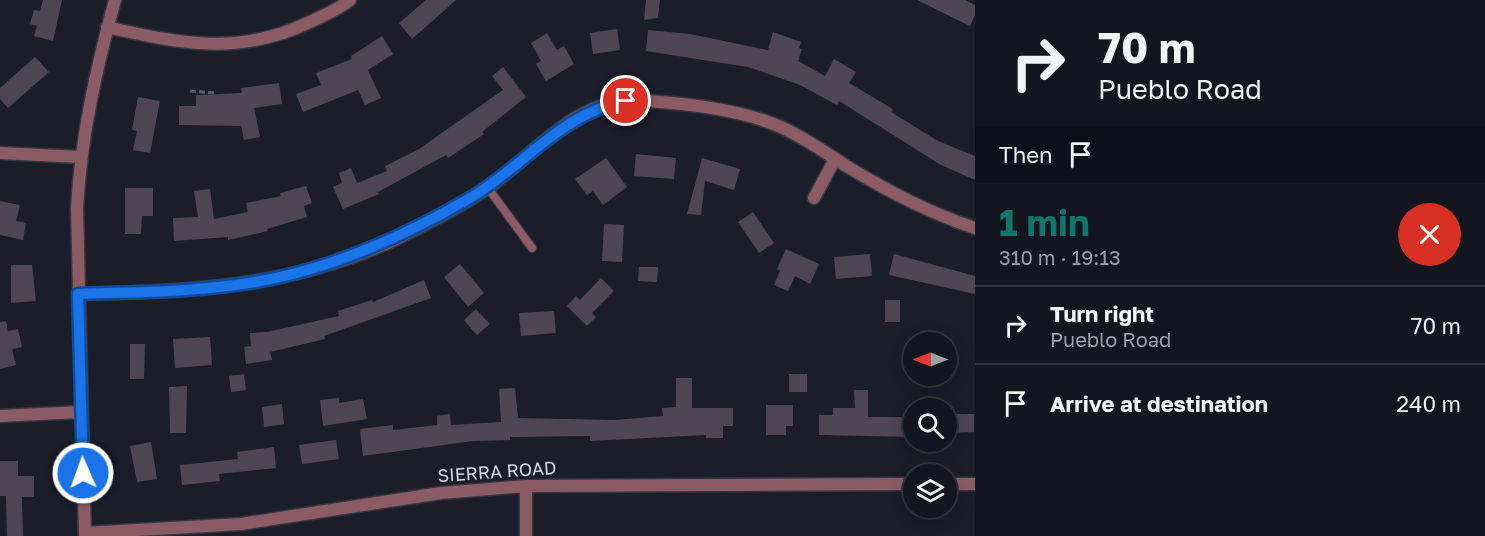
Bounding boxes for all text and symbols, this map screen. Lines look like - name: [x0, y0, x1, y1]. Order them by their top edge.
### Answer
- text: 70 m: [1098, 22, 1195, 72]
- icon: right: [999, 24, 1077, 102]
- text: Pueblo Road: [1098, 73, 1262, 105]
- pin: [600, 75, 651, 126]
- icon: arrive: [609, 84, 642, 117]
- icon: arrive: [1064, 138, 1097, 171]
- text: Then: [999, 141, 1052, 168]
- text: 1 min: [999, 201, 1090, 244]
- button: close: [1398, 203, 1461, 266]
- text: 310 m · 19:13: [999, 245, 1121, 269]
- text: Turn right: [1050, 300, 1154, 327]
- icon: right: [999, 309, 1032, 342]
- text: 70 m: [1411, 312, 1461, 339]
- text: Pueblo Road: [1050, 327, 1171, 351]
- north arrow: [903, 332, 957, 386]
- map controls: [903, 332, 957, 518]
- icon: arrive: [999, 387, 1032, 420]
- text: Arrive at destination: [1050, 390, 1268, 417]
- text: 240 m: [1396, 390, 1461, 417]
- button: search: [903, 398, 957, 452]
- position arrow: [51, 441, 115, 505]
- street label: SIERRA ROAD: [437, 456, 557, 486]
- button: layers: [903, 464, 957, 518]

